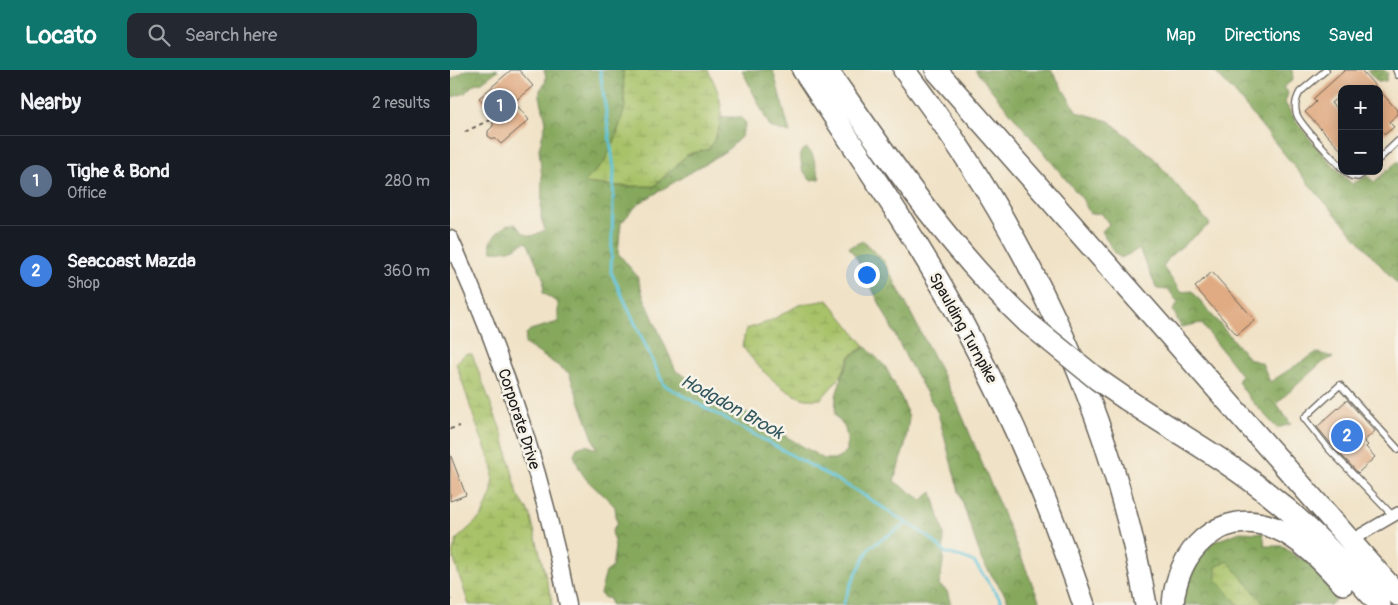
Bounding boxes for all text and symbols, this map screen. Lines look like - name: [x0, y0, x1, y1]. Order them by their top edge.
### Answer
- search box: [127, 13, 477, 58]
- text: Locato: [25, 21, 97, 50]
- icon: search: [145, 21, 173, 49]
- text: Search here: [185, 23, 277, 47]
- text: Map: [1166, 24, 1196, 47]
- text: Directions: [1224, 24, 1300, 47]
- text: Saved: [1328, 24, 1373, 47]
- map controls: [1338, 85, 1383, 175]
- button: +: [1338, 85, 1383, 130]
- pin: 1: [484, 87, 516, 125]
- text: Nearby: [20, 89, 81, 116]
- text: 2 results: [372, 93, 430, 113]
- button: −: [1338, 130, 1383, 175]
- text: Tighe & Bond: [67, 159, 170, 183]
- text: 1: [33, 171, 39, 191]
- text: 280 m: [384, 171, 430, 191]
- text: Office: [67, 183, 107, 203]
- text: Seacoast Mazda: [67, 249, 196, 273]
- text: 2: [32, 261, 40, 281]
- text: 360 m: [383, 261, 430, 281]
- your location: [854, 262, 880, 288]
- street label: Spaulding Turnpike: [924, 269, 1002, 387]
- text: Shop: [67, 273, 100, 293]
- street label: Corporate Drive: [493, 366, 545, 472]
- water label: Hodgdon Brook: [677, 369, 789, 445]
- pin: 2: [1331, 417, 1363, 455]

